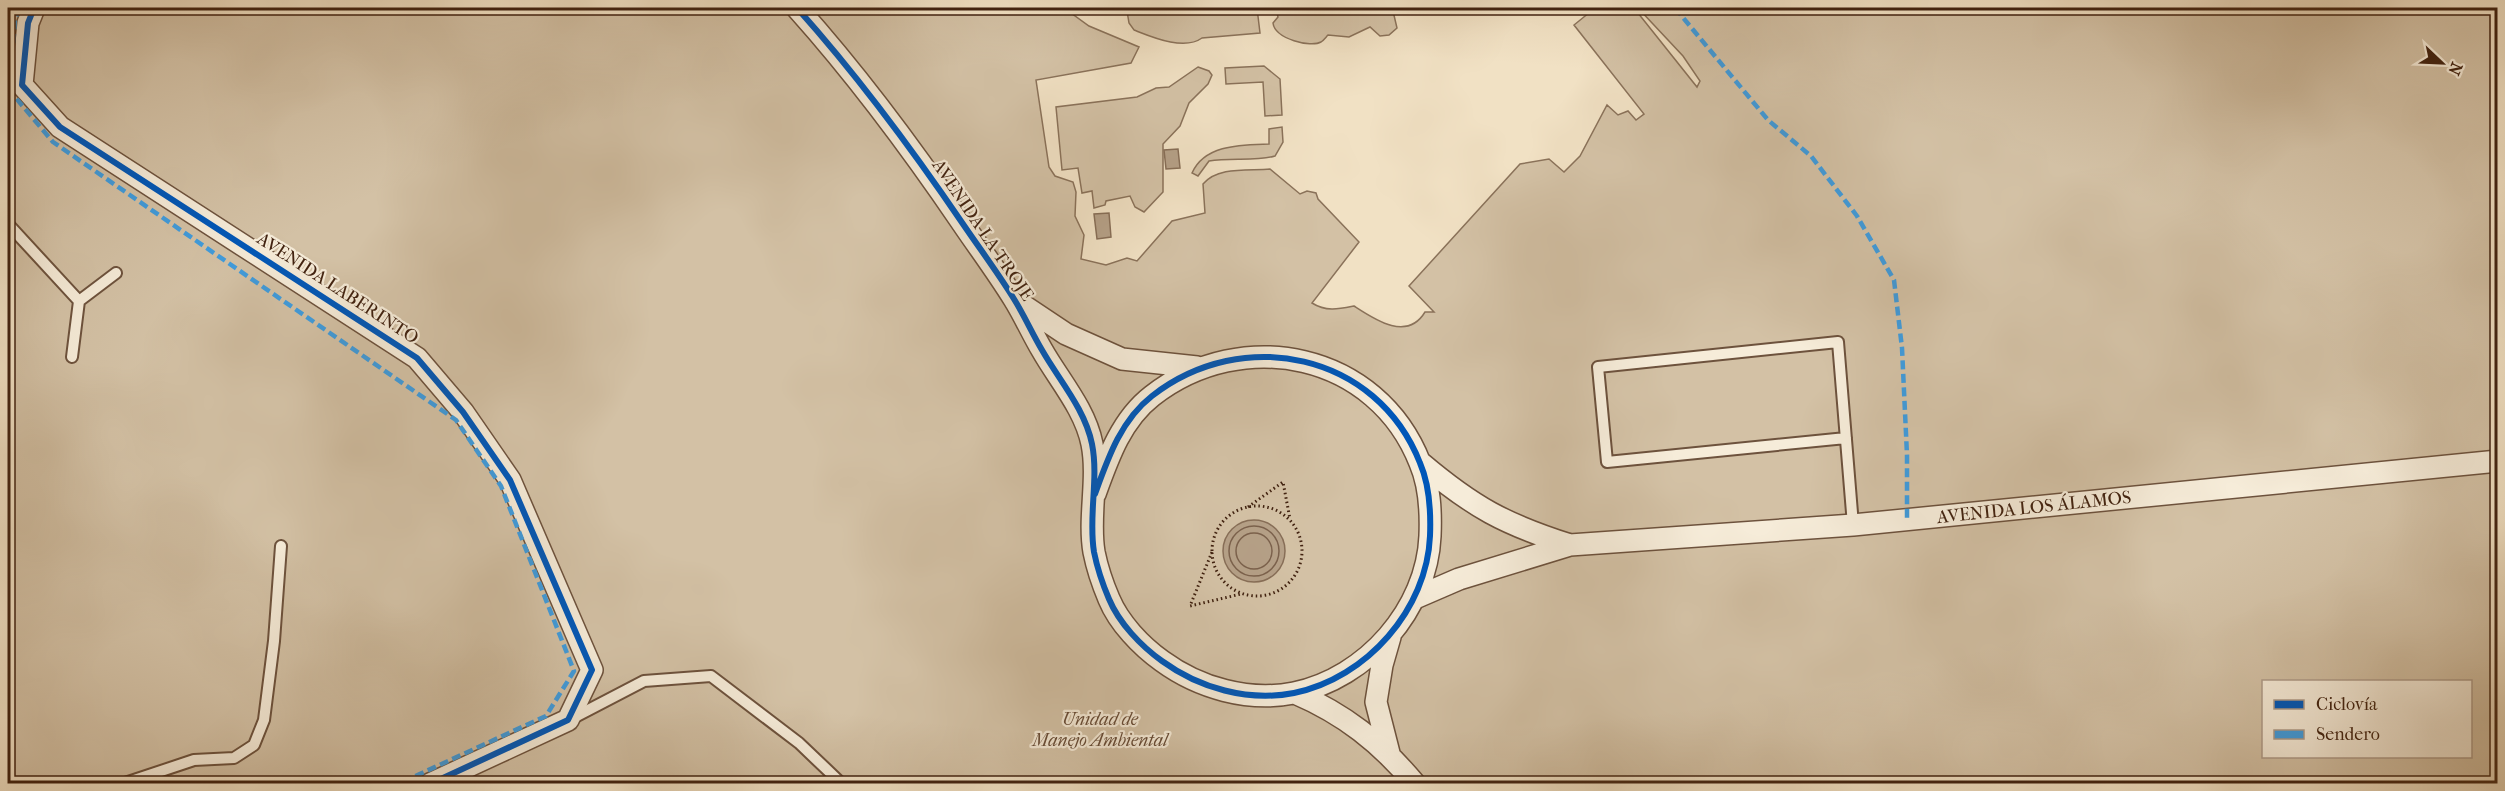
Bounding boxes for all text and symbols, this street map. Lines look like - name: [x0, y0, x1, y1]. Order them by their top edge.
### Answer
- north arrow: [2412, 33, 2472, 93]
- text: N: [2444, 59, 2466, 79]
- street label: AVENIDA LA TROJE: [927, 155, 1038, 305]
- street label: AVENIDA LABERINTO: [252, 228, 422, 349]
- street label: AVENIDA LOS ÁLAMOS: [1935, 486, 2132, 528]
- legend: [2262, 680, 2472, 758]
- text: Ciclovía: [2316, 694, 2378, 715]
- park label: Unidad de Manejo Ambiental: [1030, 709, 1170, 751]
- text: Sendero: [2316, 724, 2380, 745]

